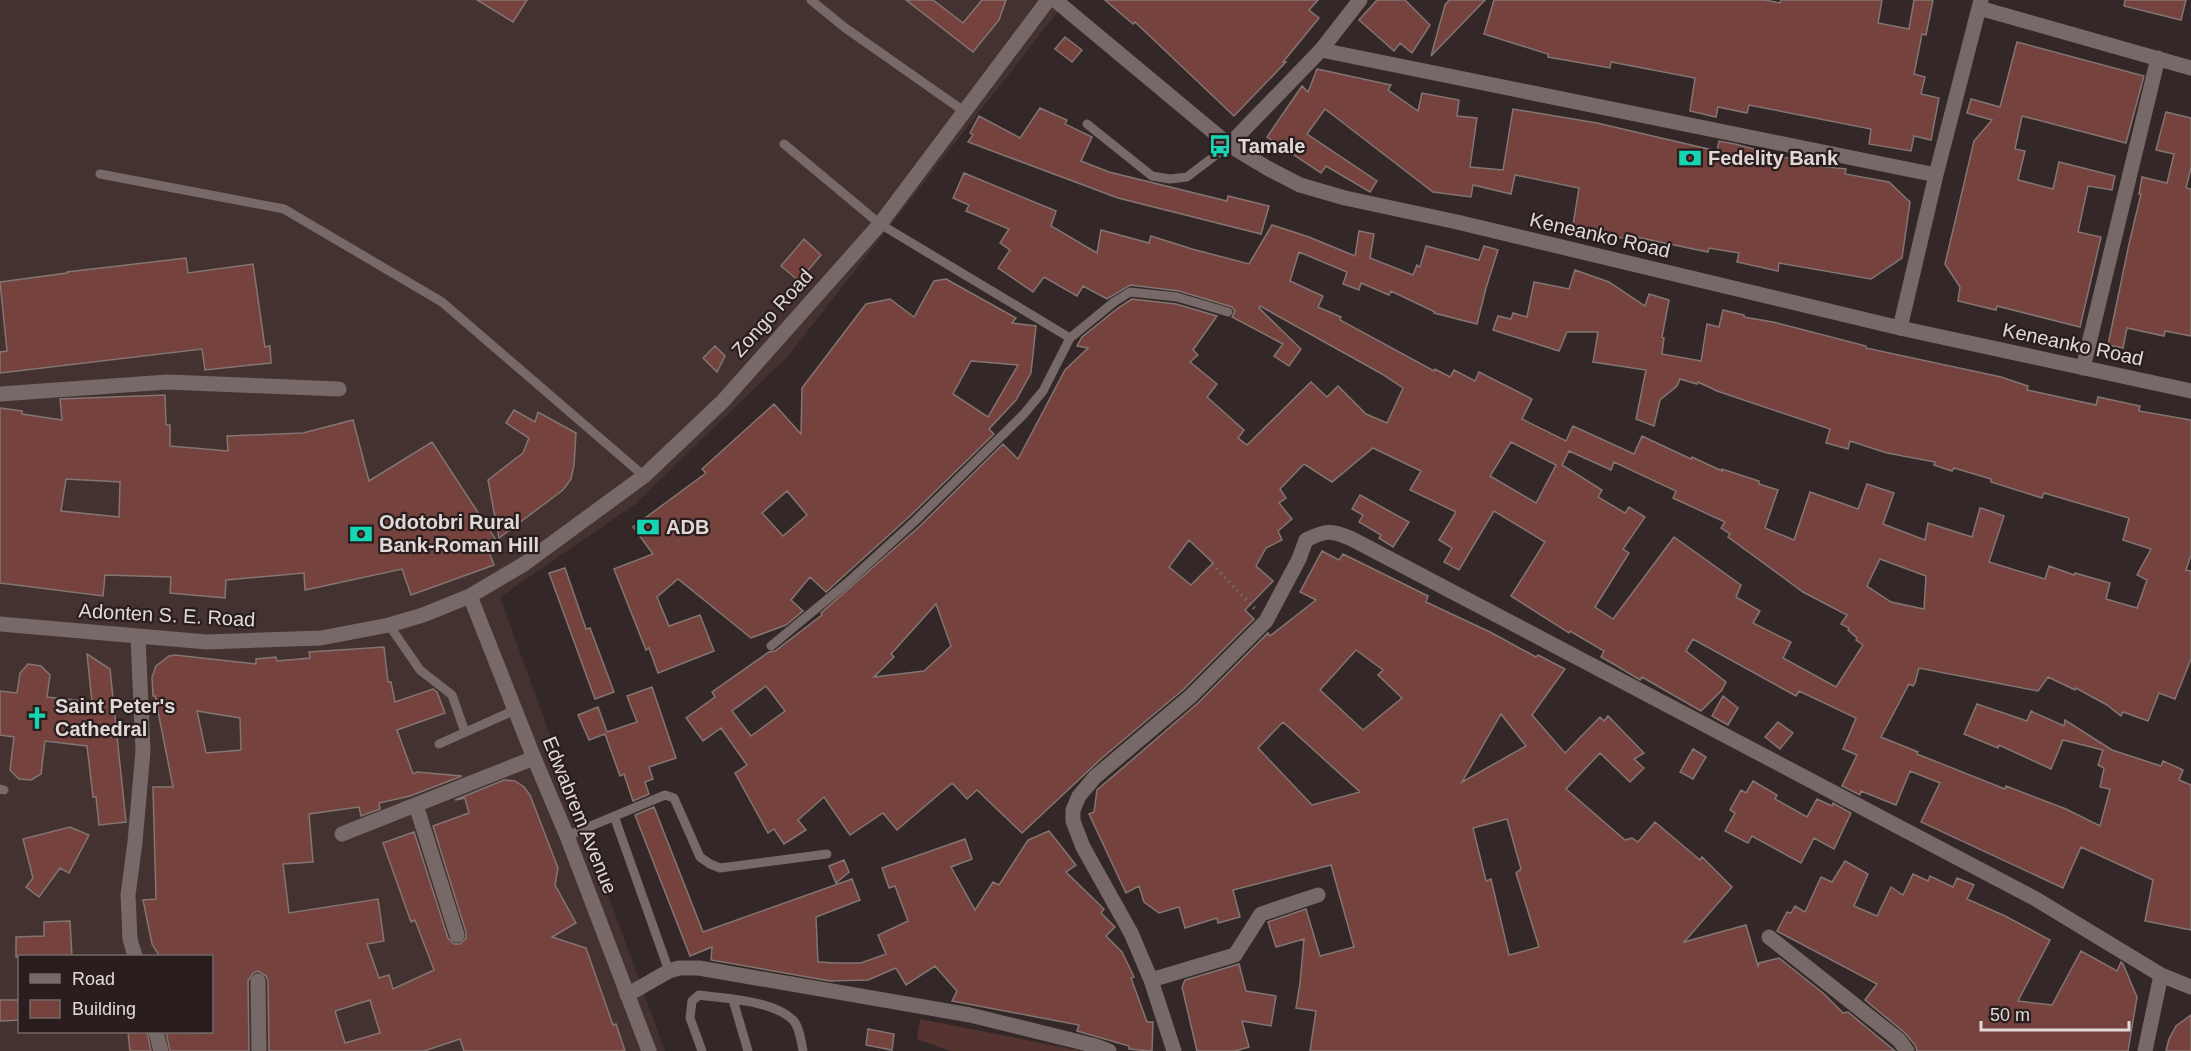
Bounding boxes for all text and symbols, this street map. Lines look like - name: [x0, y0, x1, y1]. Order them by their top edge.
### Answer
- bus stop icon: Tamale: [1207, 133, 1233, 159]
- place label: Tamale: [1238, 135, 1305, 157]
- bank icon: Fedelity Bank: [1677, 145, 1703, 171]
- place label: Fedelity Bank: [1708, 147, 1839, 169]
- street label: Keneanko Road: [1528, 208, 1672, 262]
- street label: Zongo Road: [727, 265, 817, 361]
- street label: Keneanko Road: [2001, 318, 2145, 370]
- place label: Odotobri Rural Bank-Roman Hill: [379, 511, 539, 556]
- bank icon: ADB: [635, 514, 661, 540]
- place label: ADB: [666, 516, 709, 538]
- bank icon: Odotobri Rural Bank-Roman Hill: [348, 521, 374, 547]
- street label: Adonten S. E. Road: [78, 599, 256, 631]
- place label: Saint Peter's Cathedral: [55, 695, 175, 740]
- church icon: Saint Peter's Cathedral: [24, 705, 50, 731]
- street label: Edwabrem Avenue: [538, 733, 622, 897]
- legend: [18, 955, 213, 1033]
- text: Road: [72, 969, 115, 989]
- scale bar: [1981, 994, 2130, 1032]
- text: Building: [72, 999, 136, 1019]
- text: 50 m: [1990, 1005, 2030, 1025]

